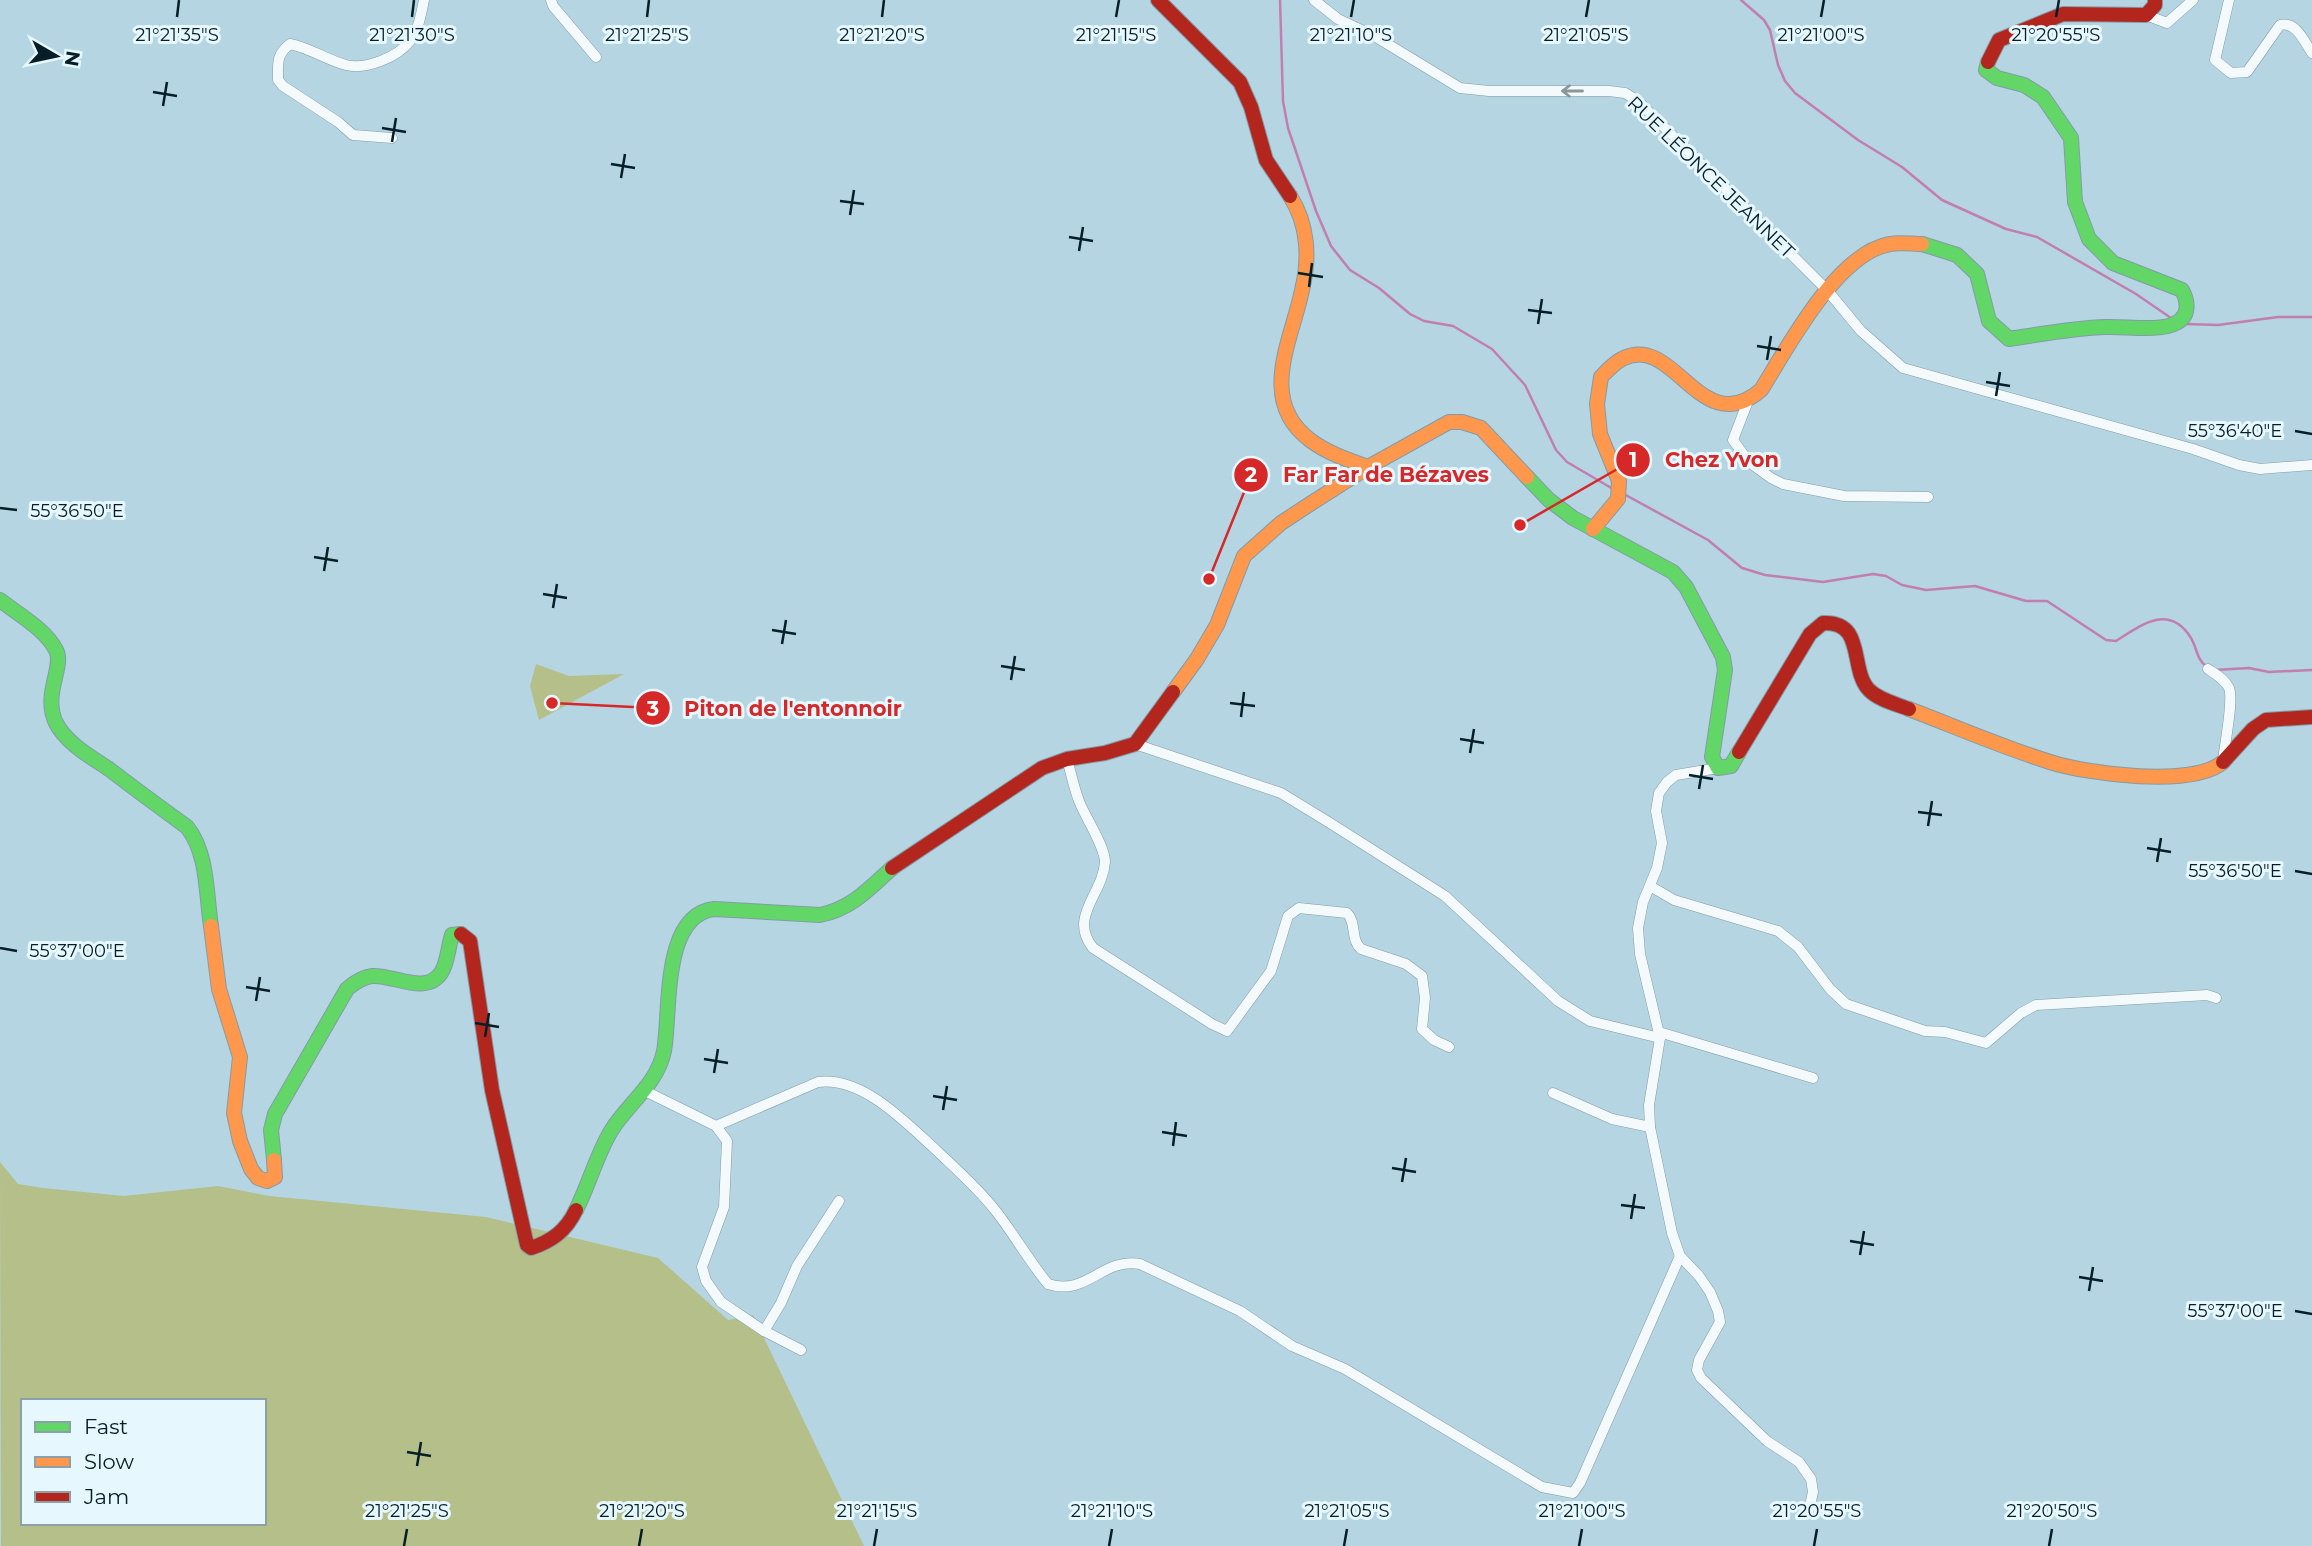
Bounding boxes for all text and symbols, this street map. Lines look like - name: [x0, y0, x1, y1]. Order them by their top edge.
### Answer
- north arrow: [21, 21, 91, 91]
- text: 21°21'35"S: [135, 24, 219, 46]
- text: 21°21'30"S: [369, 24, 455, 46]
- text: 21°21'25"S: [605, 24, 689, 46]
- text: 21°21'20"S: [839, 24, 925, 46]
- text: 21°21'15"S: [1076, 24, 1156, 46]
- text: 21°21'10"S: [1310, 24, 1392, 46]
- text: 21°21'05"S: [1543, 24, 1629, 46]
- text: 21°21'00"S: [1777, 24, 1865, 46]
- text: 21°20'55"S: [2012, 24, 2100, 46]
- text: N: [60, 49, 85, 68]
- one-way arrow: [1561, 84, 1584, 98]
- street label: RUE LÉONCE JEANNET: [1623, 91, 1799, 263]
- text: 55°36'40"E: [2188, 420, 2282, 442]
- callout: Chez Yvon: [1615, 439, 1793, 481]
- text: 1: [1629, 447, 1637, 472]
- text: Chez Yvon: [1665, 447, 1779, 472]
- callout: Far Far de Bézaves: [1234, 454, 1503, 496]
- text: 2: [1245, 462, 1257, 487]
- text: Far Far de Bézaves: [1283, 462, 1489, 487]
- text: 55°36'50"E: [30, 500, 124, 522]
- callout: Piton de l'entonnoir: [636, 687, 916, 729]
- text: 3: [646, 696, 659, 721]
- text: Piton de l'entonnoir: [684, 696, 902, 721]
- text: 55°36'50"E: [2188, 860, 2282, 882]
- text: 55°37'00"E: [29, 940, 125, 962]
- text: 55°37'00"E: [2187, 1300, 2283, 1322]
- legend: [21, 1399, 266, 1525]
- text: Fast: [84, 1414, 128, 1439]
- text: Slow: [84, 1449, 134, 1474]
- text: Jam: [83, 1484, 129, 1509]
- text: 21°21'25"S: [365, 1500, 449, 1522]
- text: 21°21'20"S: [599, 1500, 685, 1522]
- text: 21°21'15"S: [837, 1500, 917, 1522]
- text: 21°21'10"S: [1071, 1500, 1153, 1522]
- text: 21°21'05"S: [1304, 1500, 1390, 1522]
- text: 21°21'00"S: [1538, 1500, 1626, 1522]
- text: 21°20'55"S: [1773, 1500, 1861, 1522]
- text: 21°20'50"S: [2007, 1500, 2097, 1522]

